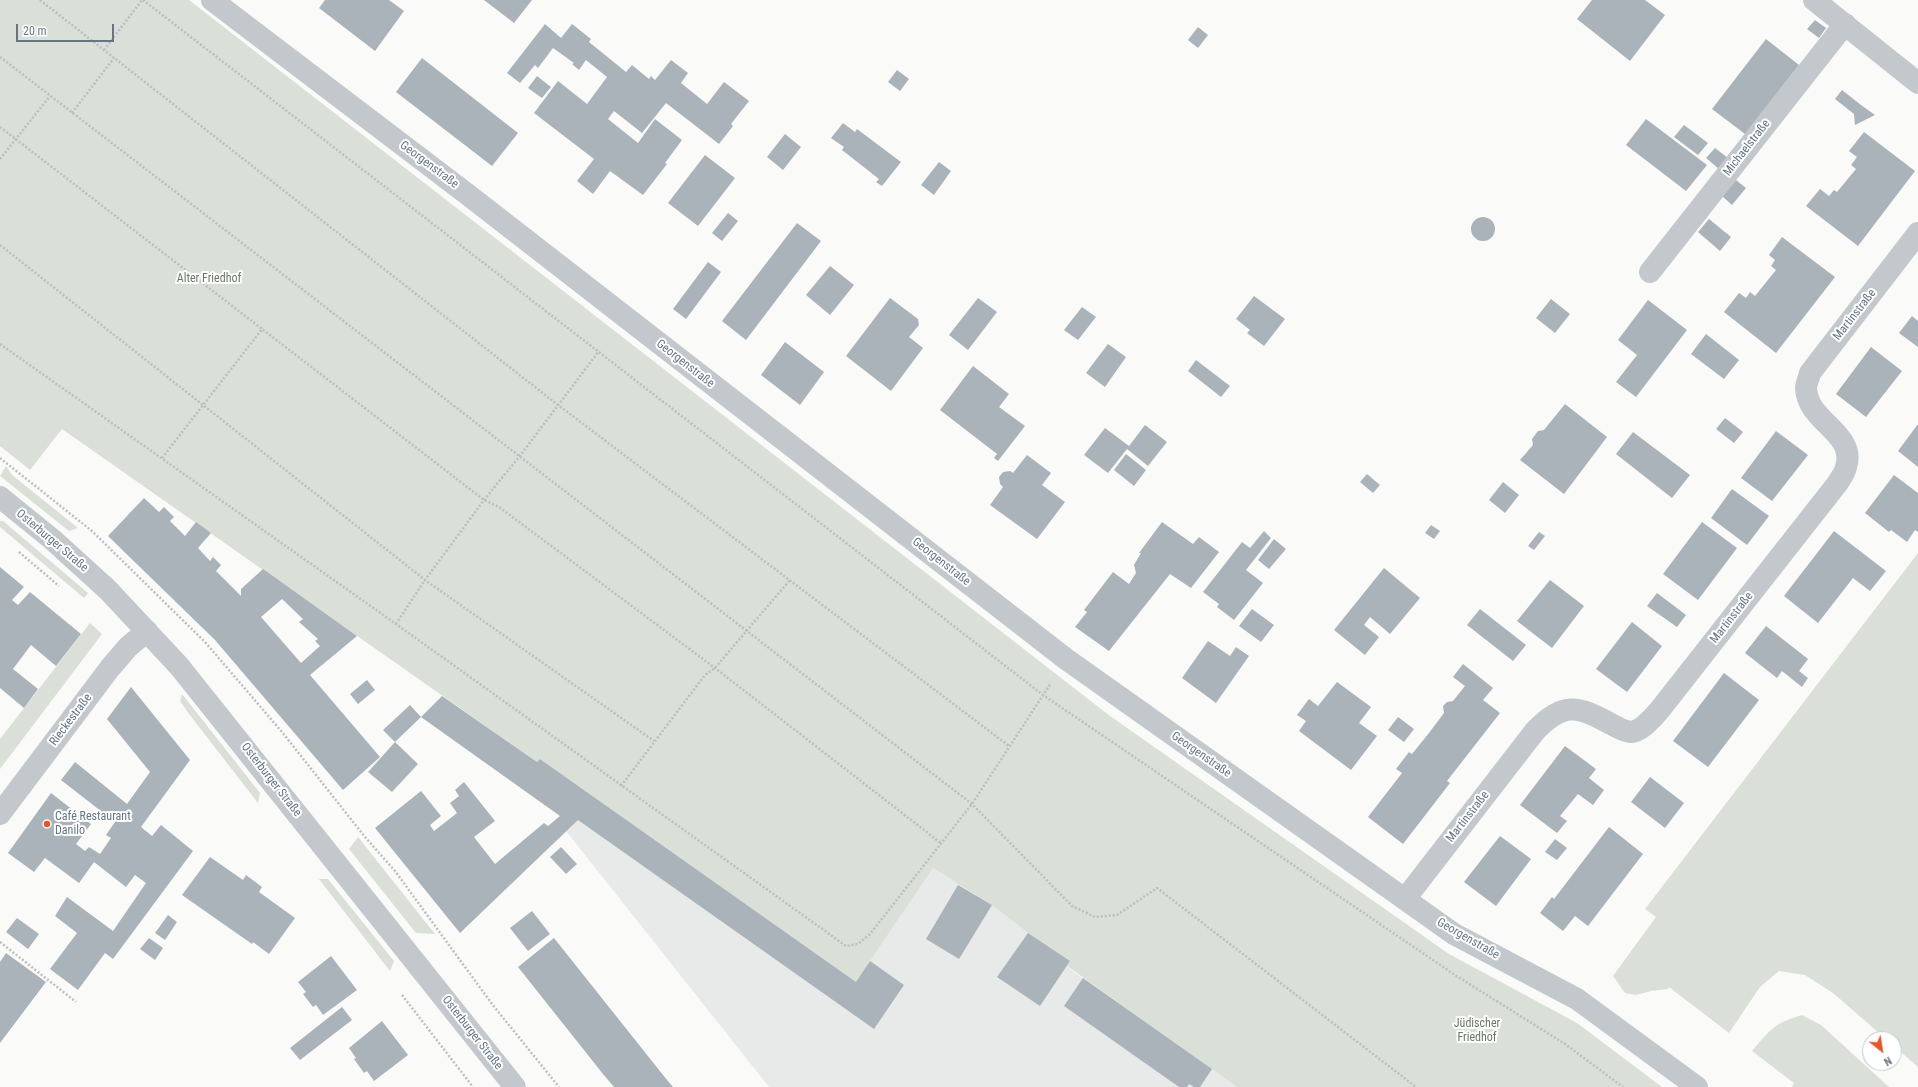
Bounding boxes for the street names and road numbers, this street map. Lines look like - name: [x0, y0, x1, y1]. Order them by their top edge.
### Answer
- street label: Michaelstraße: [1721, 117, 1773, 179]
- street label: Georgenstraße: [397, 138, 461, 192]
- street label: Martinstraße: [1831, 287, 1879, 343]
- street label: Georgenstraße: [653, 337, 717, 391]
- street label: Osterburger Straße: [13, 507, 91, 575]
- street label: Georgenstraße: [909, 535, 973, 589]
- street label: Martinstraße: [1708, 590, 1756, 646]
- street label: Rieckestraße: [47, 691, 95, 749]
- street label: Georgenstraße: [1168, 729, 1234, 781]
- street label: Osterburger Straße: [238, 740, 304, 820]
- street label: Martinstraße: [1444, 789, 1492, 845]
- street label: Georgenstraße: [1434, 915, 1502, 963]
- street label: Osterburger Straße: [439, 993, 505, 1073]

